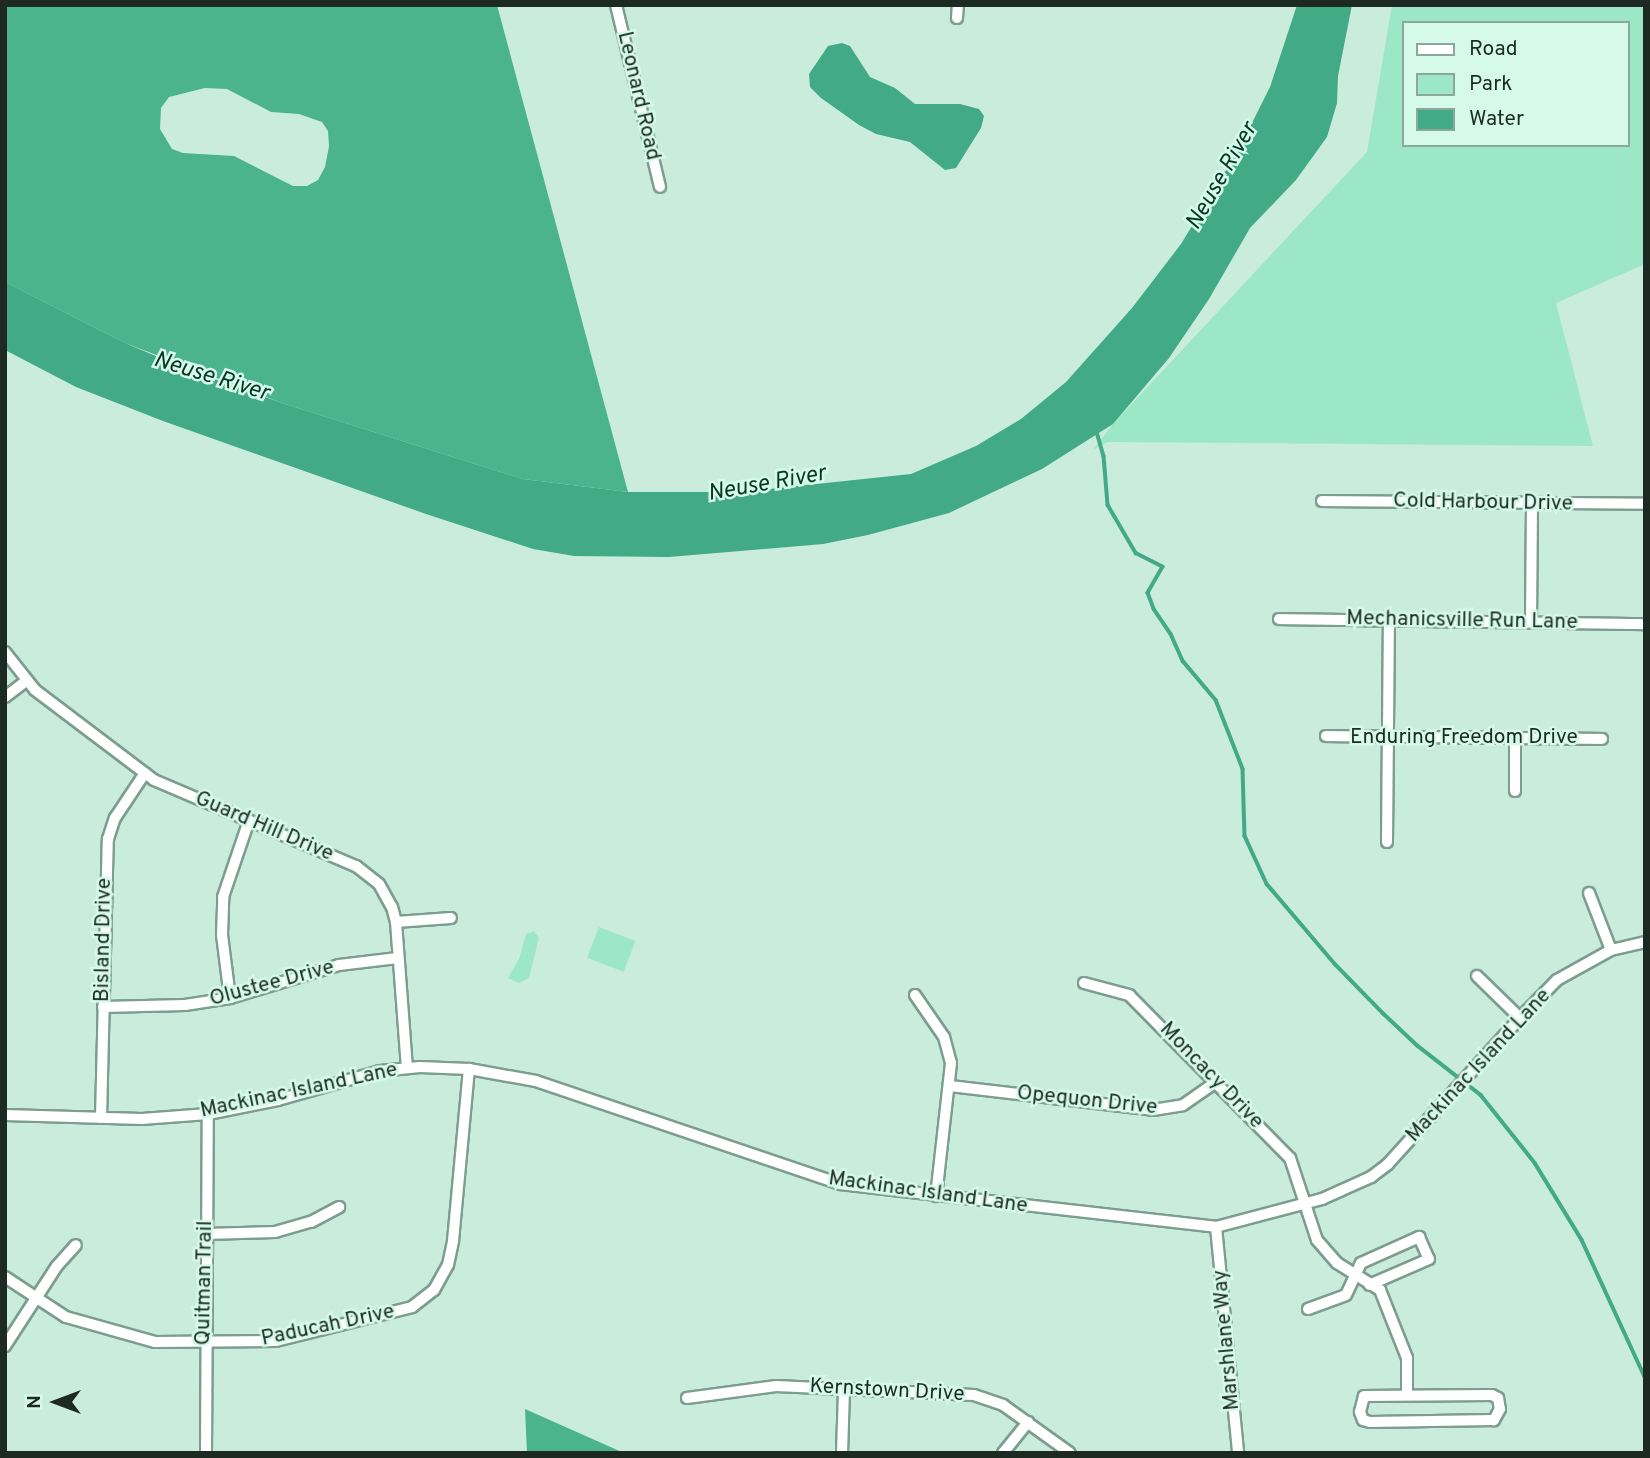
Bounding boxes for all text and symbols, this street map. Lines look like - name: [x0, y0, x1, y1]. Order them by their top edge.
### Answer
- legend: [1402, 21, 1629, 147]
- street label: Leonard Road: [611, 29, 665, 163]
- text: Road: [1469, 36, 1518, 63]
- text: Park: [1469, 71, 1512, 98]
- text: Water: [1469, 106, 1524, 133]
- water label: Neuse River: [1181, 118, 1265, 236]
- water label: Neuse River: [150, 347, 272, 409]
- water label: Neuse River: [706, 461, 828, 509]
- street label: Cold Harbour Drive: [1393, 489, 1573, 517]
- street label: Mechanicsville Run Lane: [1346, 606, 1578, 636]
- street label: Enduring Freedom Drive: [1350, 725, 1578, 751]
- street label: Guard Hill Drive: [191, 787, 337, 867]
- street label: Bisland Drive: [90, 878, 118, 1002]
- street label: Olustee Drive: [207, 955, 337, 1013]
- street label: Mackinac Island Lane: [1401, 984, 1557, 1148]
- street label: Moncacy Drive: [1154, 1017, 1268, 1135]
- street label: Mackinac Island Lane: [198, 1058, 400, 1124]
- street label: Opequon Drive: [1016, 1081, 1158, 1121]
- street label: Mackinac Island Lane: [827, 1167, 1029, 1219]
- street label: Quitman Trail: [191, 1220, 219, 1346]
- street label: Marshlane Way: [1208, 1268, 1246, 1412]
- street label: Paducah Drive: [259, 1300, 397, 1352]
- north arrow: [21, 1367, 91, 1437]
- street label: Kernstown Drive: [809, 1374, 965, 1408]
- text: N: [23, 1395, 47, 1409]

